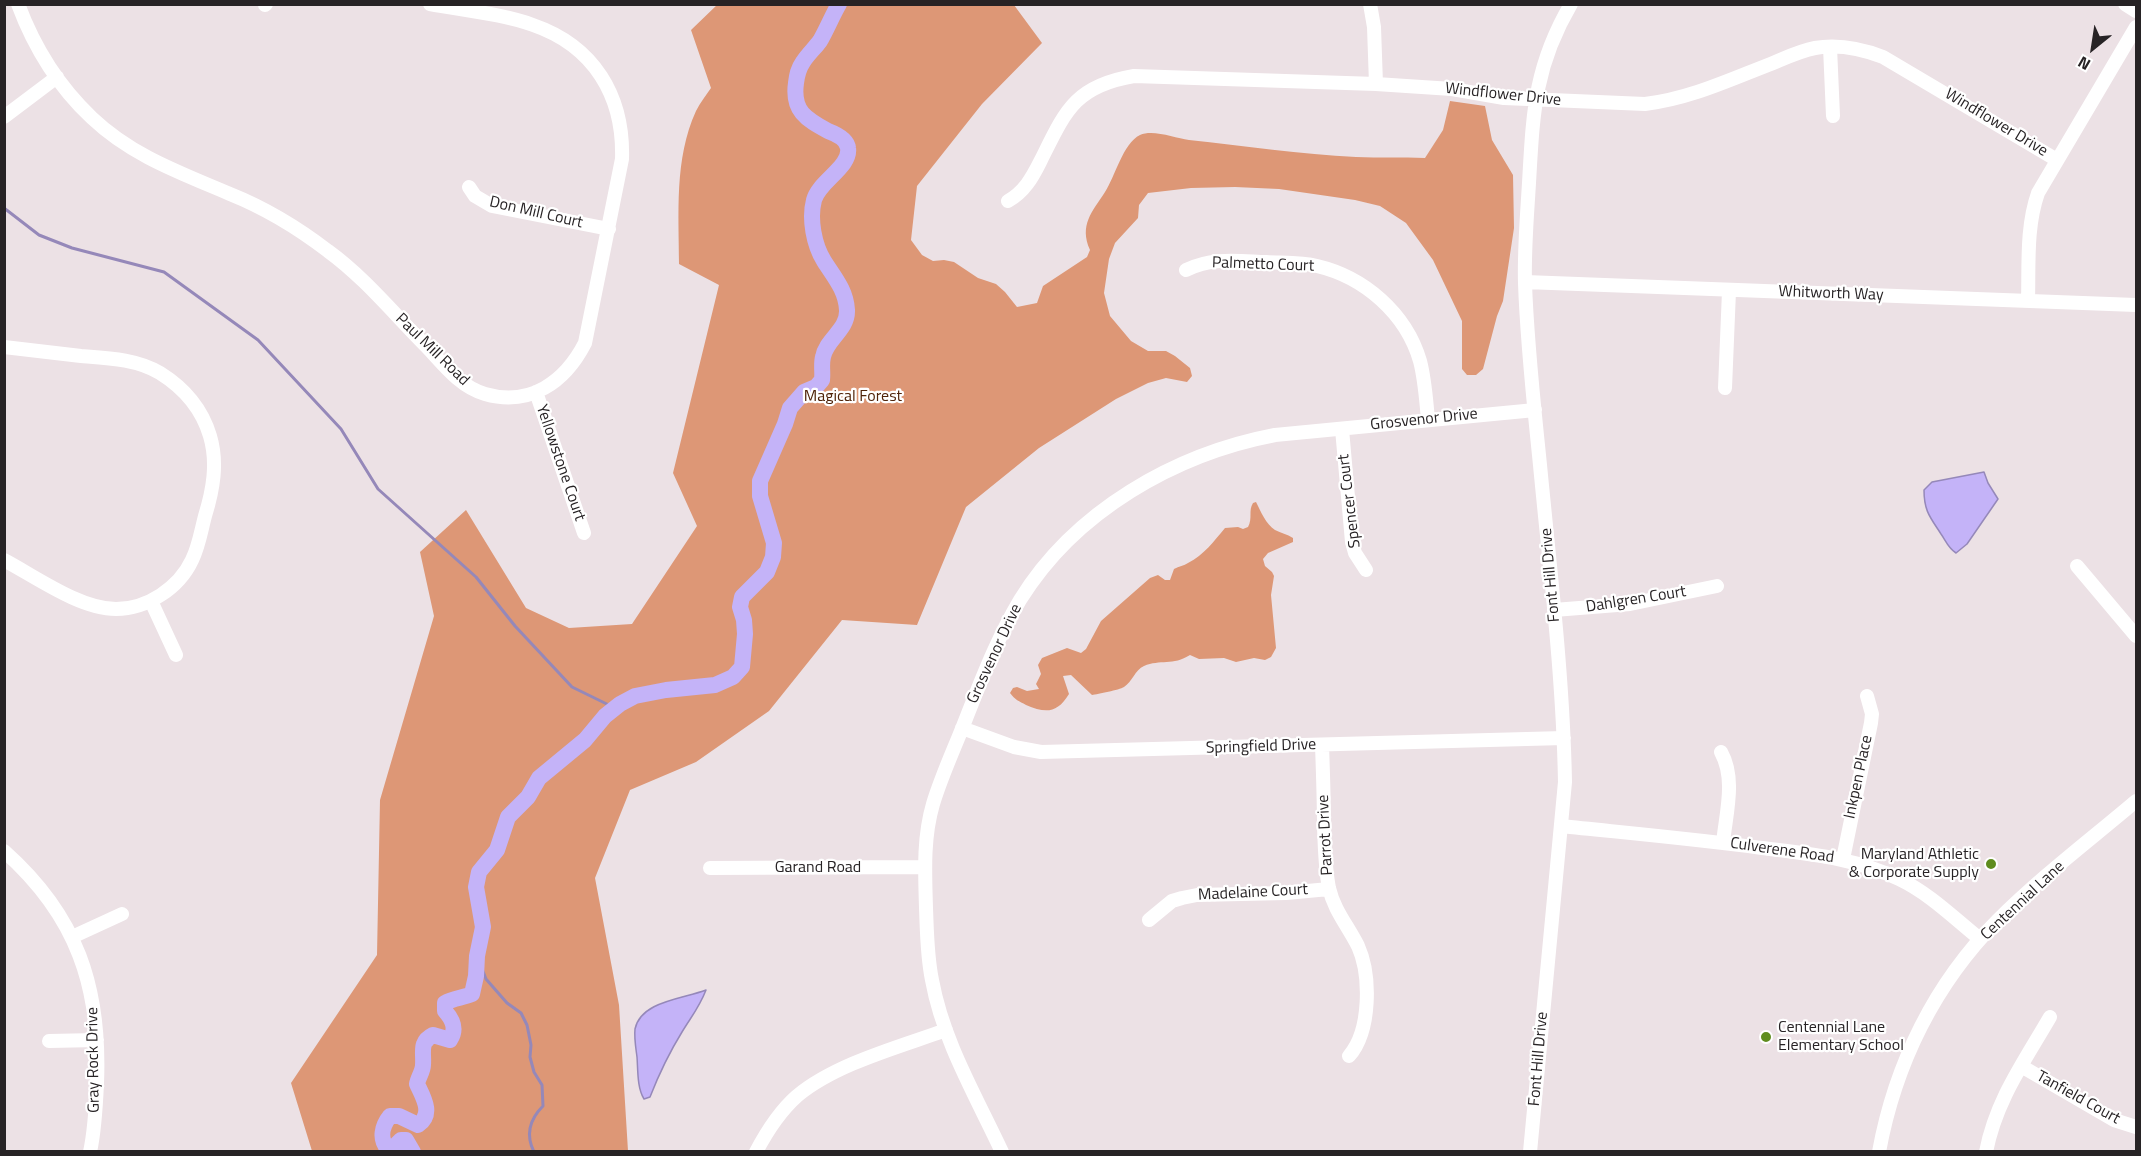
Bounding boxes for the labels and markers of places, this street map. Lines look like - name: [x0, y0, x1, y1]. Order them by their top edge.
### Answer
- place label: Maryland Athletic & Corporate Supply: [1849, 845, 1979, 883]
- marker: Maryland Athletic & Corporate Supply: [1984, 857, 1998, 871]
- place label: Centennial Lane Elementary School: [1778, 1018, 1904, 1056]
- marker: Centennial Lane Elementary School: [1759, 1030, 1773, 1044]

